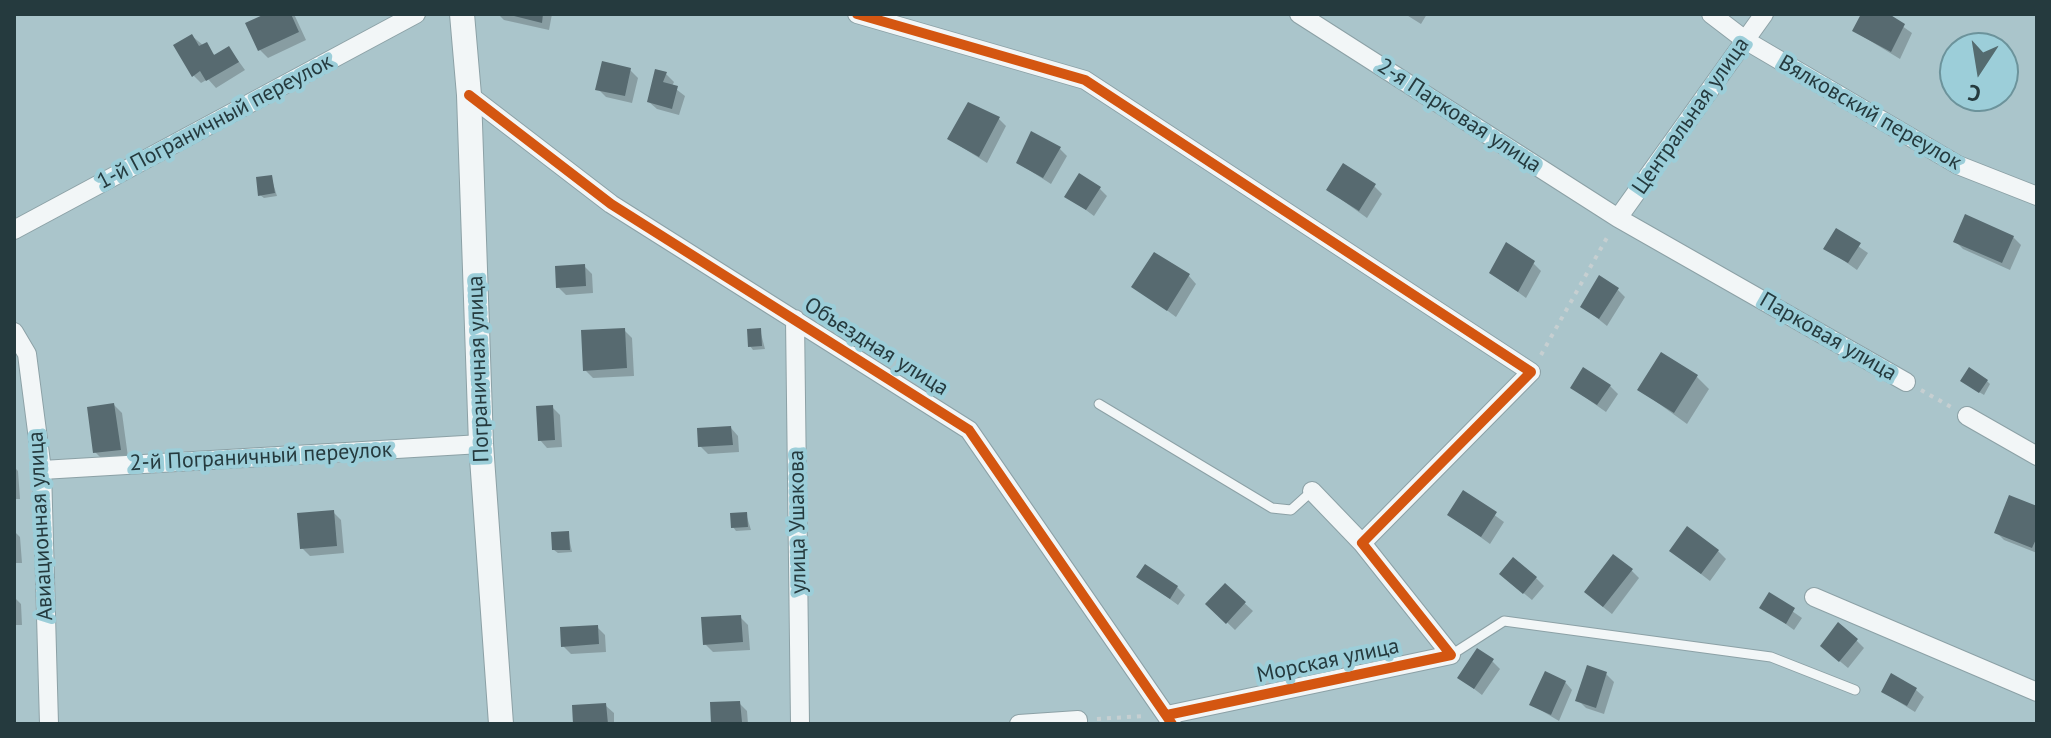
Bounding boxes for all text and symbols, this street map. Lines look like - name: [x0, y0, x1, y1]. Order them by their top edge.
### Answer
- street label: Центральная улица: [1627, 32, 1755, 200]
- north arrow: [1939, 32, 2019, 112]
- street label: 1-й Пограничный переулок: [93, 49, 337, 195]
- street label: Вялковский переулок: [1774, 50, 1966, 176]
- street label: 2-я Парковая улица: [1372, 53, 1546, 179]
- text: С: [1965, 79, 1983, 108]
- street label: Пограничная улица: [463, 275, 495, 463]
- street label: Парковая улица: [1755, 287, 1901, 387]
- street label: Объездная улица: [799, 292, 953, 402]
- street label: Авиационная улица: [23, 431, 59, 621]
- street label: 2-й Пограничный переулок: [129, 437, 393, 477]
- street label: улица Ушакова: [784, 450, 812, 594]
- street label: Морская улица: [1254, 633, 1402, 689]

